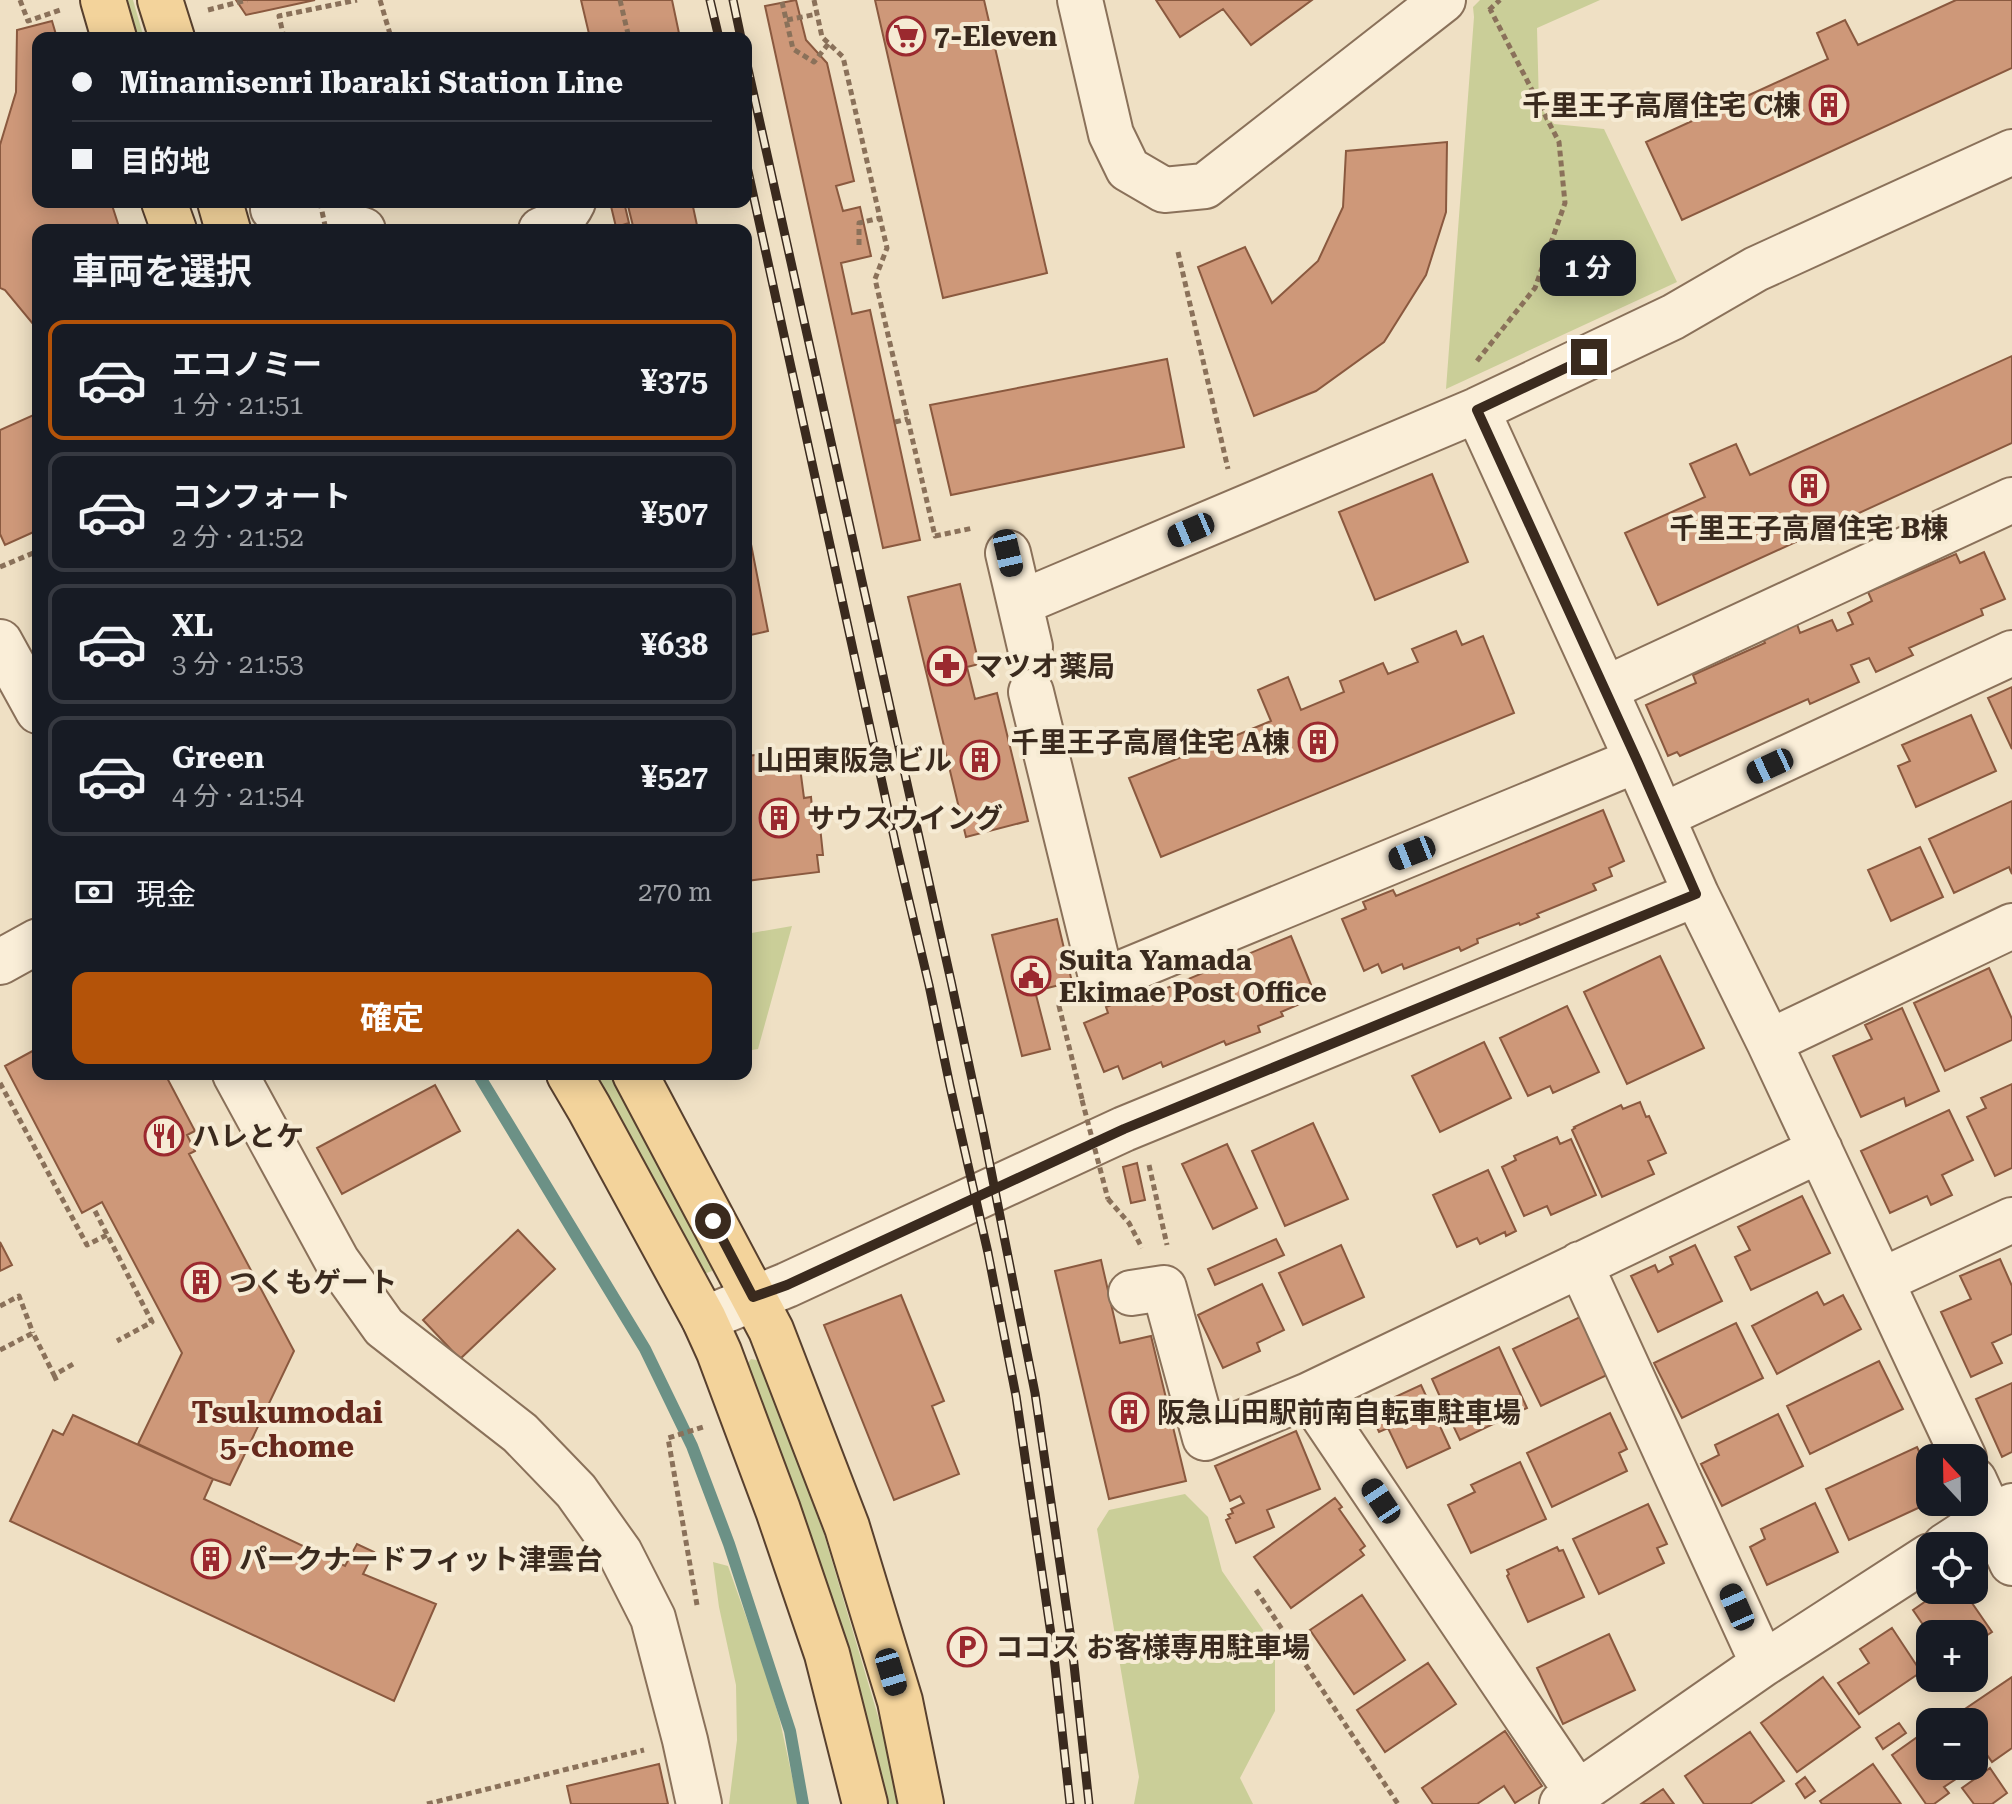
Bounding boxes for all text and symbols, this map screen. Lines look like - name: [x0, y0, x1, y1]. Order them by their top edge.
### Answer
- supermarket icon: 7-Eleven: [885, 15, 927, 57]
- place label: 7-Eleven: [934, 20, 1057, 53]
- text: Minamisenri Ibaraki Station Line: [120, 65, 623, 100]
- building icon: 千里王子高層住宅 C棟: [1808, 84, 1850, 126]
- place label: 千里王子高層住宅 C棟: [1522, 89, 1801, 122]
- text: 目的地: [120, 144, 210, 179]
- callout: 1 分: [1541, 241, 1637, 297]
- text: 車両を選択: [72, 251, 252, 293]
- text: 1 分: [1564, 253, 1612, 283]
- route end: [1571, 339, 1607, 375]
- icon: car: [76, 344, 148, 416]
- text: エコノミー: [172, 347, 322, 382]
- text: ¥375: [641, 363, 708, 398]
- text: 1 分 · 21:51: [172, 390, 304, 420]
- building icon: 千里王子高層住宅 B棟: [1788, 465, 1830, 507]
- icon: car: [76, 476, 148, 548]
- text: コンフォート: [172, 479, 351, 514]
- text: ¥507: [641, 495, 708, 530]
- car: [1164, 510, 1218, 550]
- place label: 千里王子高層住宅 B棟: [1669, 512, 1949, 545]
- text: 2 分 · 21:52: [172, 522, 304, 552]
- car: [991, 527, 1025, 579]
- icon: car: [76, 608, 148, 680]
- text: XL: [172, 608, 213, 643]
- text: ¥638: [641, 627, 708, 662]
- pharmacy icon: マツオ薬局: [926, 645, 968, 687]
- text: 3 分 · 21:53: [172, 649, 304, 679]
- place label: マツオ薬局: [975, 650, 1115, 683]
- building icon: 千里王子高層住宅 A棟: [1297, 721, 1339, 763]
- place label: 千里王子高層住宅 A棟: [1011, 726, 1290, 759]
- building icon: 山田東阪急ビル: [959, 739, 1001, 781]
- icon: car: [76, 740, 148, 812]
- text: Green: [172, 740, 264, 775]
- place label: 山田東阪急ビル: [756, 744, 952, 777]
- car: [1743, 745, 1797, 787]
- text: ¥527: [641, 759, 708, 794]
- text: 4 分 · 21:54: [172, 781, 304, 811]
- building icon: サウスウイング: [758, 797, 800, 839]
- place label: サウスウイング: [807, 802, 1003, 835]
- car: [1385, 833, 1439, 873]
- icon: cash: [72, 870, 116, 914]
- text: 現金: [136, 877, 196, 912]
- text: 270 m: [638, 877, 712, 907]
- place label: Suita Yamada Ekimae Post Office: [1059, 944, 1327, 1009]
- public building icon: Suita Yamada Ekimae Post Office: [1010, 955, 1052, 997]
- button: 確定: [72, 972, 712, 1064]
- restaurant icon: ハレとケ: [143, 1115, 185, 1157]
- place label: ハレとケ: [192, 1120, 304, 1153]
- route start: [695, 1203, 731, 1239]
- building icon: つくもゲート: [180, 1261, 222, 1303]
- place label: つくもゲート: [229, 1266, 397, 1299]
- building icon: 阪急山田駅前南自転車駐車場: [1108, 1391, 1150, 1433]
- district label: Tsukumodai 5-chome: [191, 1395, 383, 1464]
- place label: 阪急山田駅前南自転車駐車場: [1157, 1396, 1521, 1429]
- north arrow: [1916, 1444, 1988, 1516]
- map controls: [1916, 1444, 1988, 1780]
- car: [1358, 1474, 1404, 1528]
- button: locate: [1916, 1532, 1988, 1604]
- building icon: パークナードフィット津雲台: [190, 1538, 232, 1580]
- place label: パークナードフィット津雲台: [239, 1543, 602, 1576]
- car: [1716, 1580, 1758, 1634]
- button: +: [1916, 1620, 1988, 1692]
- parking icon: ココス お客様専用駐車場: [946, 1626, 988, 1668]
- place label: ココス お客様専用駐車場: [995, 1631, 1310, 1664]
- car: [873, 1646, 909, 1698]
- button: −: [1916, 1708, 1988, 1780]

